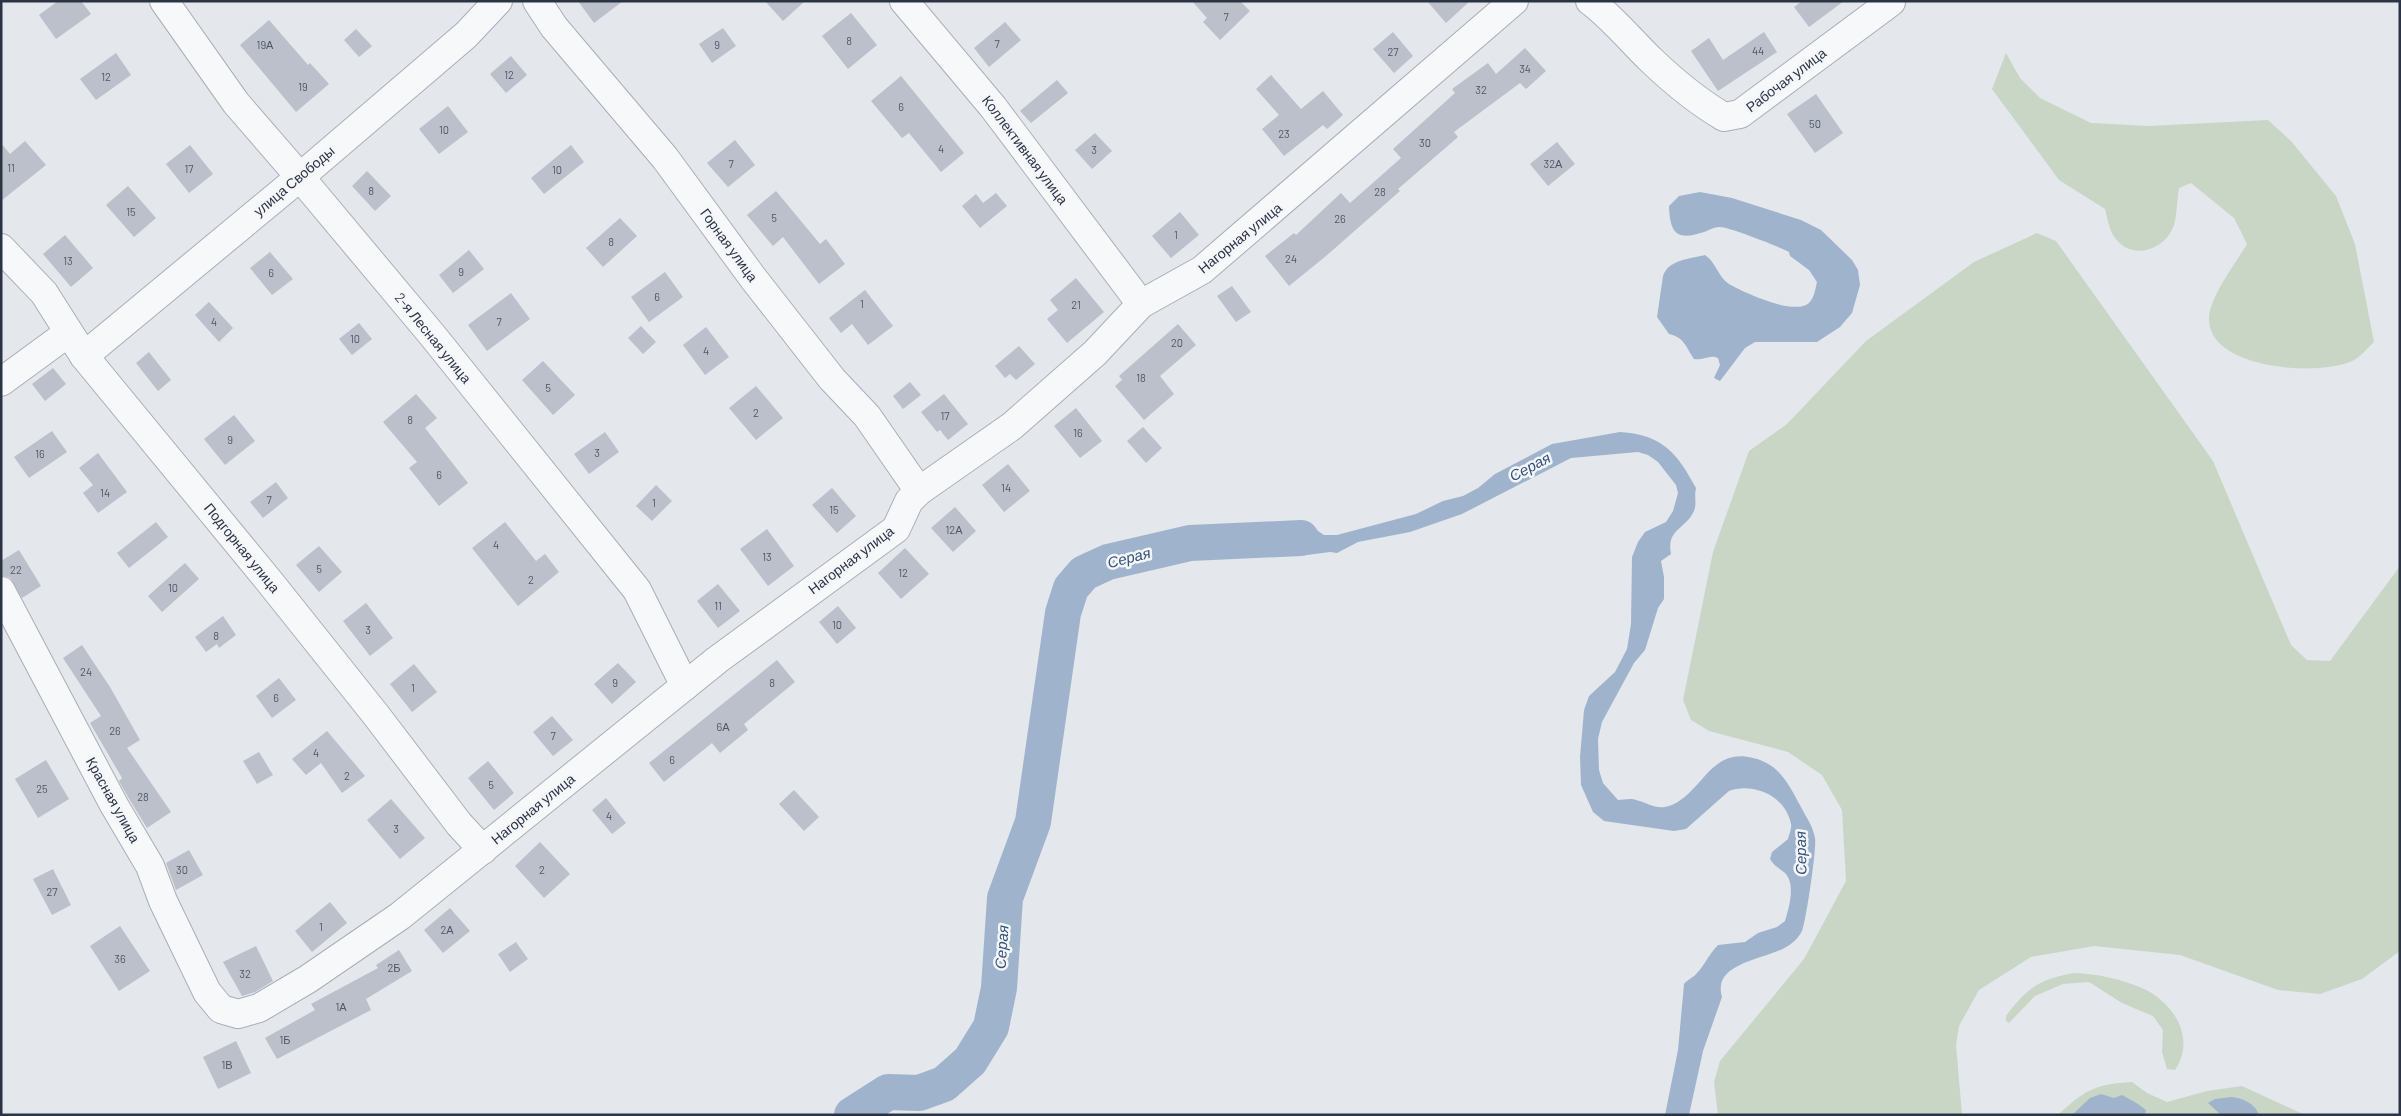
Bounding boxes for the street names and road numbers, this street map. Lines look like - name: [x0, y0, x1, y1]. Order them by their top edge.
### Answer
- street label: Рабочая улица: [1742, 44, 1829, 115]
- street label: Коллективная улица: [979, 92, 1072, 208]
- street label: улица Свободы: [250, 142, 338, 219]
- street label: Нагорная улица: [1194, 199, 1285, 277]
- street label: Горная улица: [697, 205, 762, 285]
- street label: 2-я Лесная улица: [392, 289, 475, 387]
- street label: Подгорная улица: [201, 499, 284, 596]
- street label: Нагорная улица: [805, 522, 897, 597]
- street label: Красная улица: [83, 754, 144, 846]
- street label: Нагорная улица: [487, 770, 578, 848]

